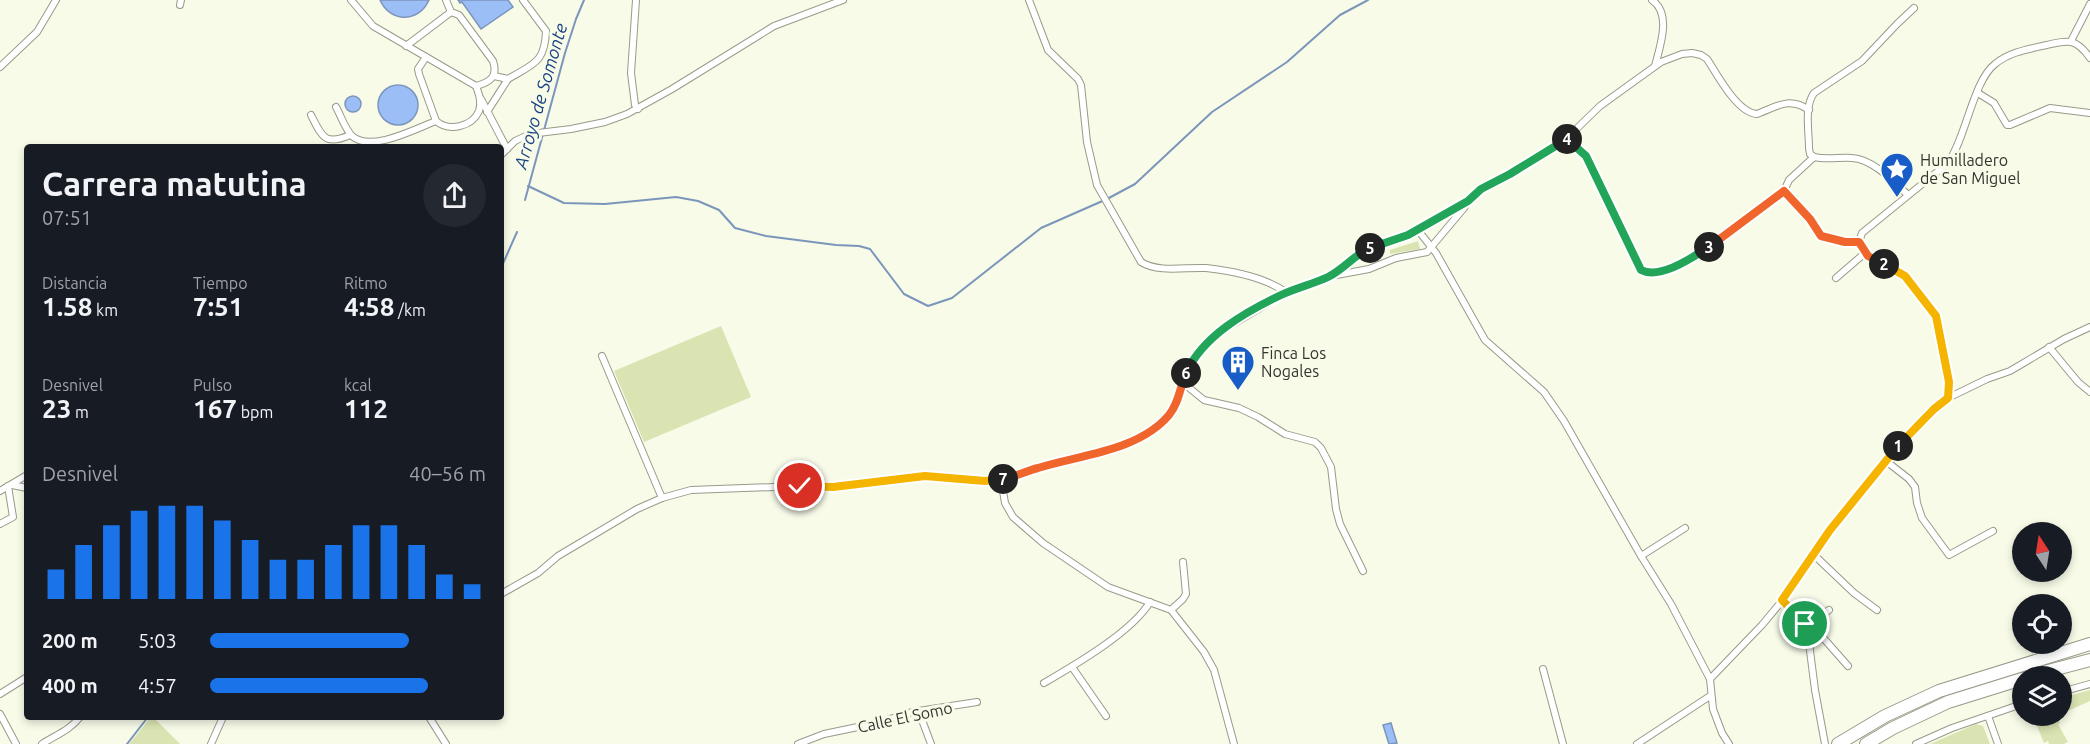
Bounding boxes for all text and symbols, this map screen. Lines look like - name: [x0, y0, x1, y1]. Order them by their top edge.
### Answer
- water label: Arroyo de Somonte: [509, 21, 570, 172]
- pin: 4: [1552, 124, 1582, 154]
- text: 4: [1562, 130, 1572, 148]
- place icon: Humilladero de San Miguel: [1879, 151, 1915, 198]
- place label: Humilladero de San Miguel: [1920, 151, 2020, 187]
- button: share: [423, 164, 486, 227]
- text: Carrera matutina: [42, 165, 307, 202]
- text: 07:51: [42, 206, 92, 229]
- pin: 3: [1694, 232, 1724, 262]
- pin: 5: [1355, 233, 1385, 263]
- text: 3: [1704, 238, 1714, 256]
- text: 5: [1365, 239, 1375, 257]
- pin: 2: [1869, 249, 1899, 279]
- text: 2: [1879, 255, 1889, 273]
- text: Distancia: [42, 274, 107, 292]
- text: Tiempo: [193, 274, 248, 292]
- text: Ritmo: [344, 274, 387, 292]
- text: 1.58: [42, 292, 92, 321]
- text: 7:51: [193, 292, 243, 321]
- text: 4:58: [344, 292, 394, 321]
- text: km: [92, 301, 118, 319]
- text: /km: [394, 301, 426, 319]
- building icon: Finca Los Nogales: [1220, 344, 1256, 391]
- place label: Finca Los Nogales: [1261, 344, 1326, 380]
- pin: 6: [1171, 358, 1201, 388]
- text: 6: [1181, 364, 1191, 382]
- text: Desnivel: [42, 376, 103, 394]
- text: Pulso: [193, 376, 232, 394]
- text: kcal: [344, 376, 372, 394]
- text: 23: [42, 394, 71, 423]
- text: 167: [193, 394, 237, 423]
- text: 112: [344, 394, 388, 423]
- text: m: [71, 403, 89, 421]
- text: bpm: [237, 403, 273, 421]
- pin: 1: [1883, 431, 1913, 461]
- text: 1: [1893, 437, 1903, 455]
- pin: [774, 460, 825, 511]
- text: Desnivel: [42, 462, 118, 485]
- text: 40–56 m: [409, 462, 486, 485]
- pin: 7: [988, 464, 1018, 494]
- icon: check: [783, 469, 816, 502]
- text: 7: [998, 470, 1008, 488]
- north arrow: [2012, 522, 2072, 582]
- map controls: [2012, 522, 2072, 726]
- button: locate: [2012, 594, 2072, 654]
- pin: [1779, 598, 1830, 649]
- icon: arrive: [1788, 607, 1821, 640]
- text: 200 m: [42, 629, 98, 652]
- text: 5:03: [138, 629, 177, 652]
- button: layers: [2012, 666, 2072, 726]
- text: 400 m: [42, 674, 98, 697]
- text: 4:57: [138, 674, 177, 697]
- street label: Calle El Somo: [856, 698, 954, 736]

